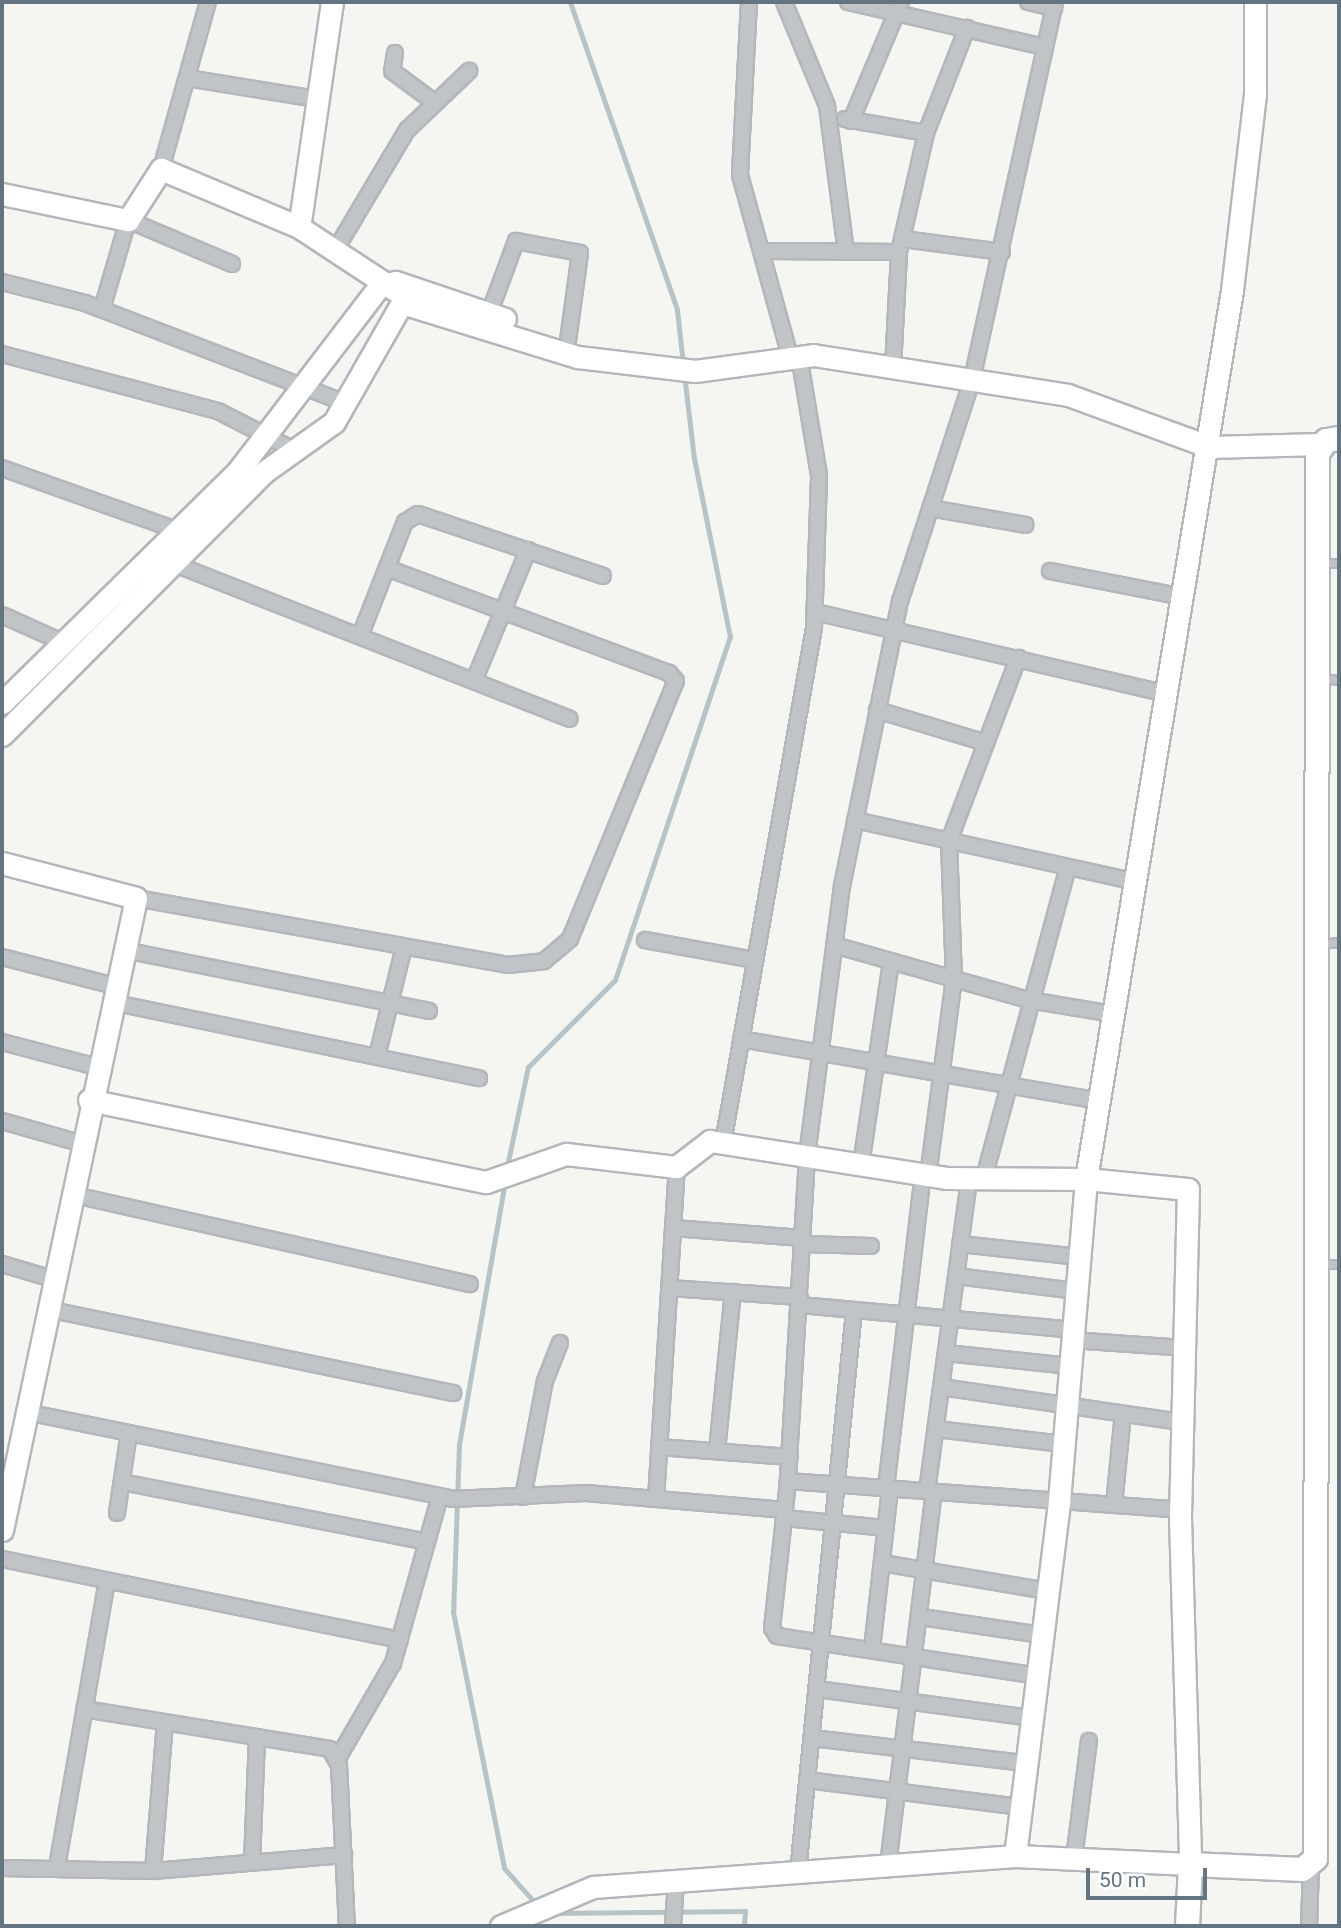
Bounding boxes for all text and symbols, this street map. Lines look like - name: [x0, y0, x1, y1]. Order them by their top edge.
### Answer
- scale bar: [1089, 1854, 1210, 1898]
- text: 50 m: [1099, 1868, 1146, 1892]

